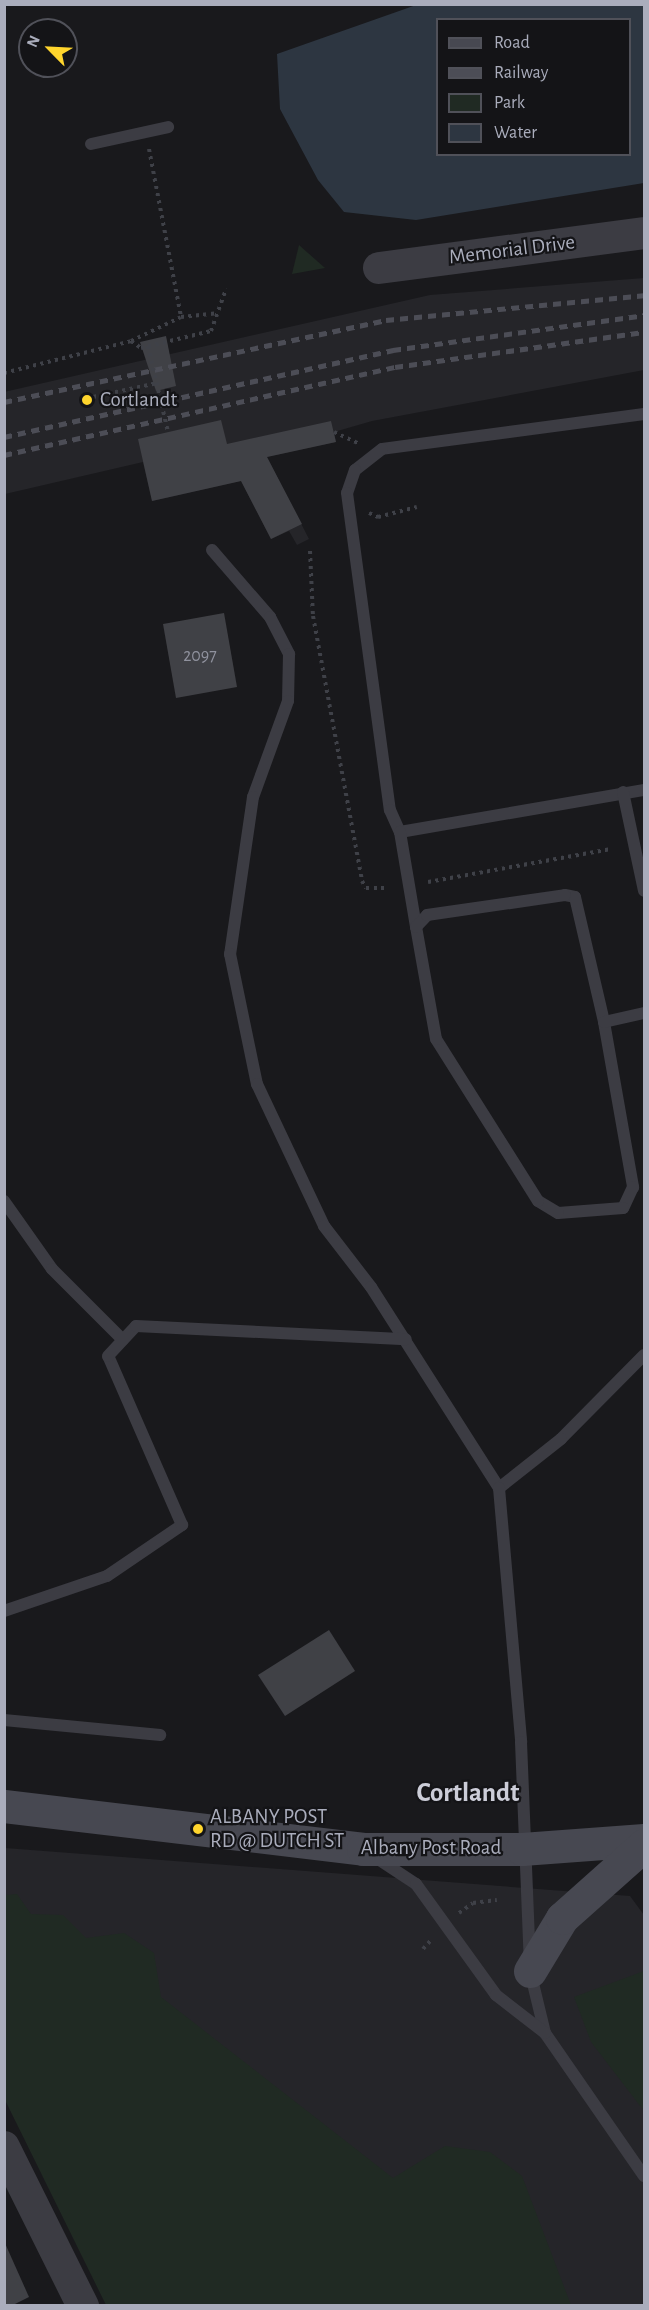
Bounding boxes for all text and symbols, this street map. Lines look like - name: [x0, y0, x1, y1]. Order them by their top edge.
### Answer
- north arrow: [18, 18, 78, 78]
- legend: [436, 18, 631, 156]
- text: N: [24, 33, 43, 50]
- text: Road: [494, 34, 530, 52]
- text: Railway: [494, 64, 548, 82]
- text: Park: [494, 94, 525, 112]
- text: Water: [494, 124, 537, 142]
- street label: Memorial Drive: [448, 230, 576, 270]
- place label: Cortlandt: [100, 387, 177, 413]
- marker: Cortlandt: [78, 391, 96, 409]
- house number: 2097: [183, 645, 217, 667]
- district label: Cortlandt: [417, 1777, 519, 1809]
- place label: ALBANY POST RD @ DUTCH ST: [210, 1804, 344, 1854]
- marker: ALBANY POST RD @ DUTCH ST: [191, 1822, 205, 1836]
- street label: Albany Post Road: [361, 1835, 501, 1861]

